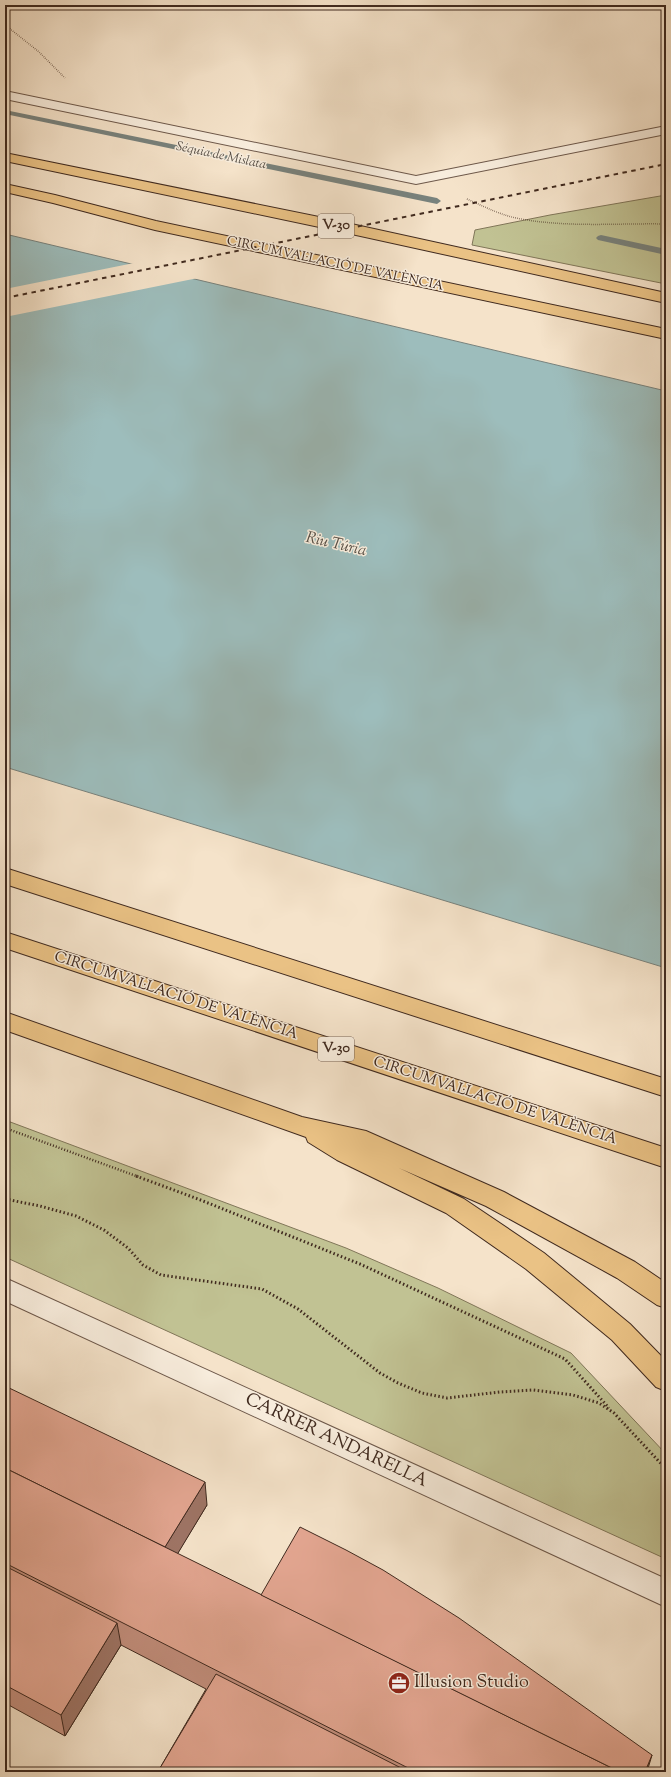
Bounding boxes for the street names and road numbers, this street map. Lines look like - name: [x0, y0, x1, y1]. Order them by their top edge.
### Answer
- road number: V-30: [318, 214, 354, 238]
- street label: CIRCUMVAL·LACIÓ DE VALÈNCIA: [225, 231, 446, 296]
- street label: CIRCUMVAL·LACIÓ DE VALÈNCIA: [51, 945, 301, 1045]
- road number: V-30: [318, 1037, 354, 1061]
- street label: CIRCUMVAL·LACIÓ DE VALÈNCIA: [370, 1050, 620, 1150]
- street label: CARRER ANDARELLA: [240, 1387, 432, 1495]

